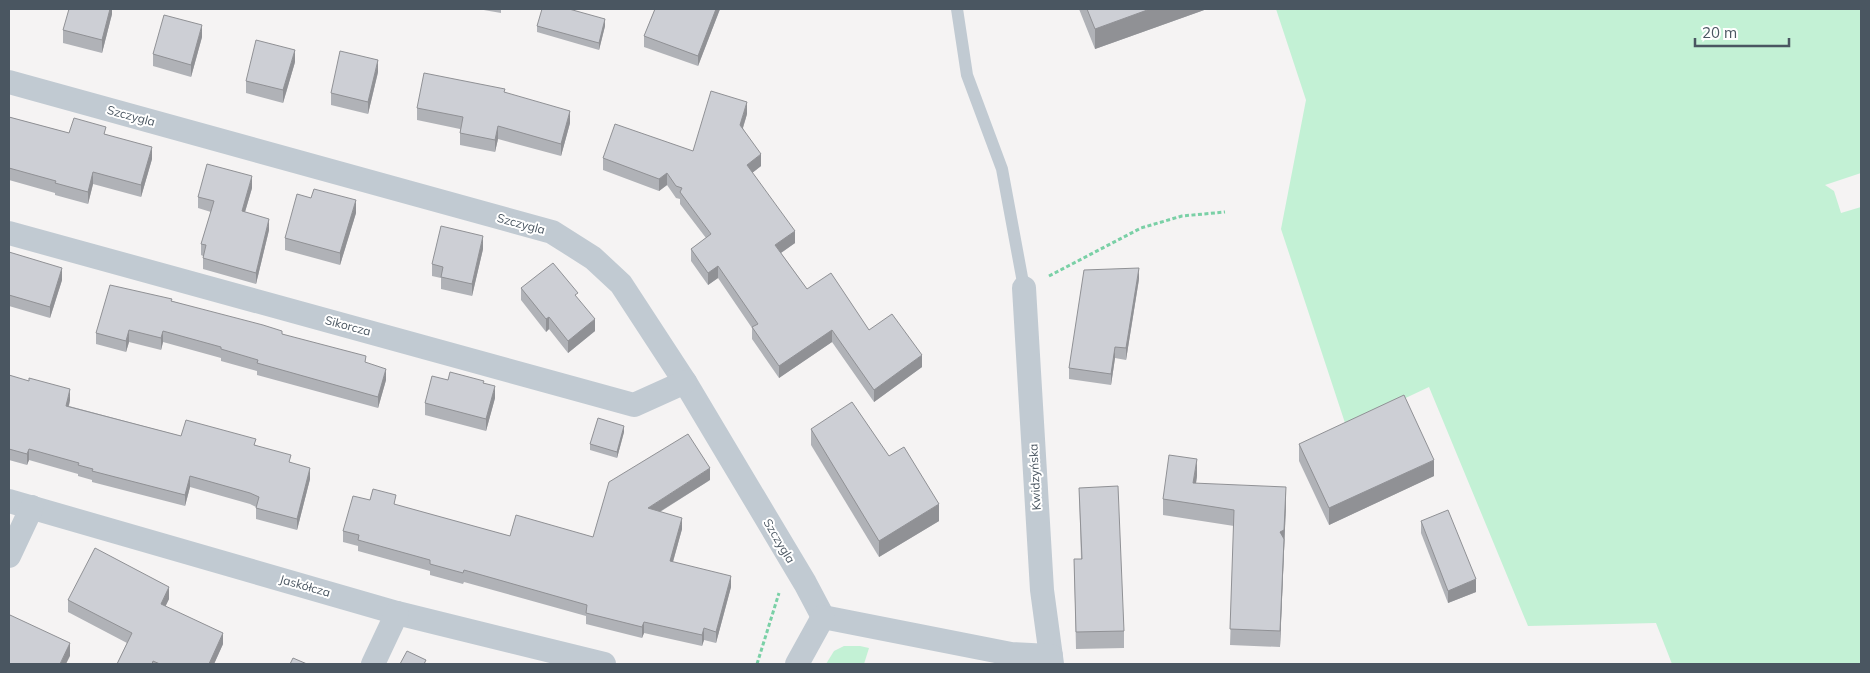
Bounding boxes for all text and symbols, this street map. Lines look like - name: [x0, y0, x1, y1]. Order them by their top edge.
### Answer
- scale bar: [1695, 15, 1789, 47]
- text: 20 m: [1702, 23, 1737, 42]
- street label: Szczygla: [105, 102, 157, 129]
- street label: Szczygla: [495, 210, 547, 237]
- street label: Sikorcza: [324, 312, 373, 339]
- street label: Kwidzyńska: [1025, 443, 1044, 511]
- street label: Szczygla: [760, 516, 799, 566]
- street label: Jaskółcza: [278, 571, 332, 600]

